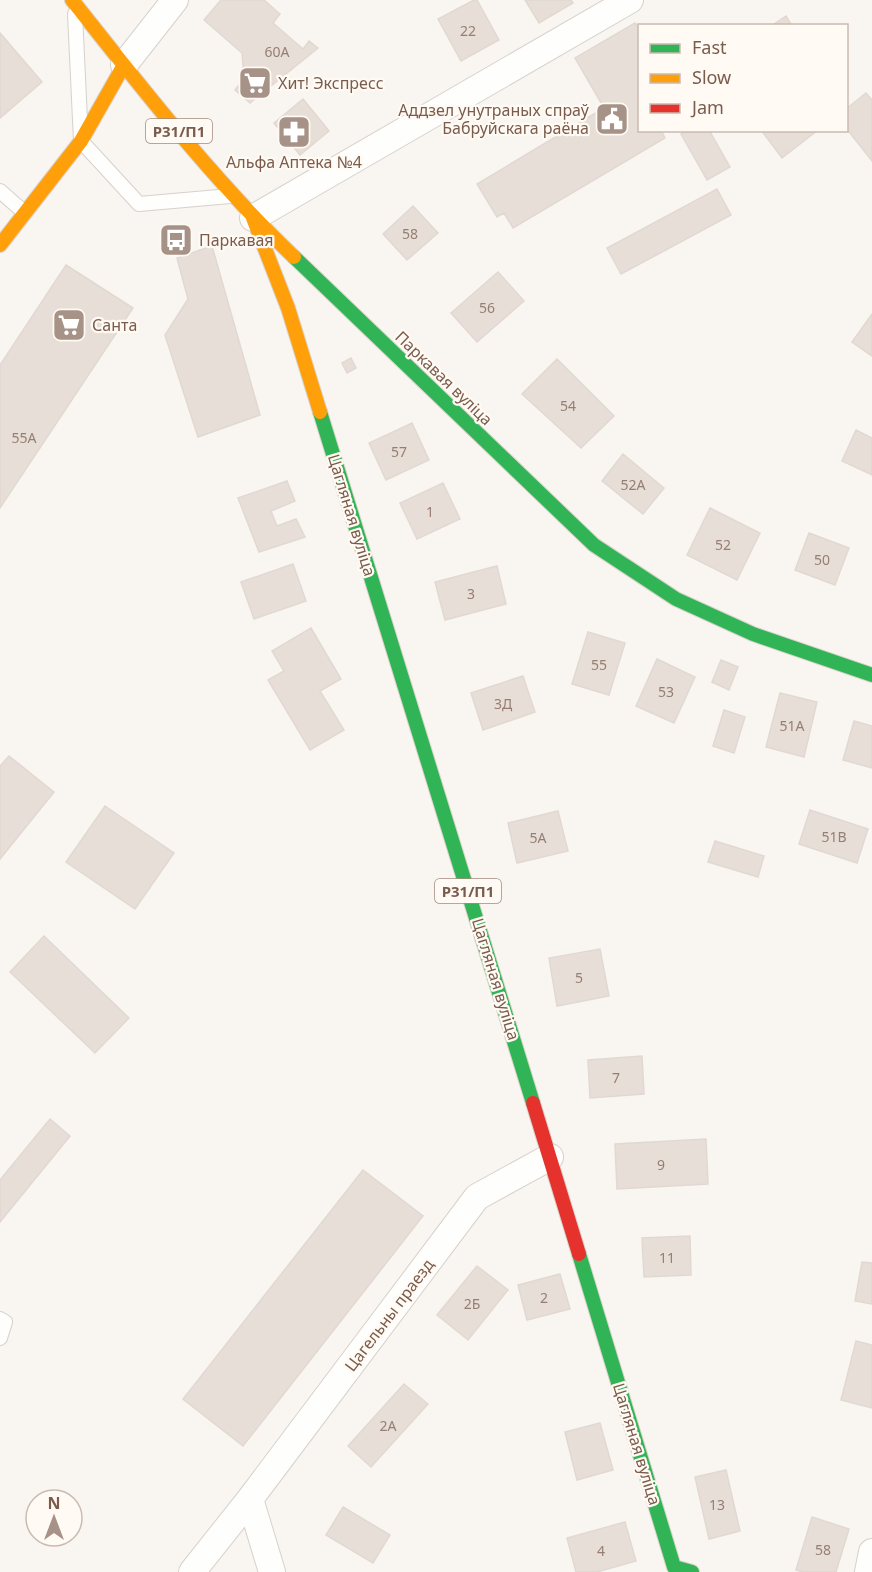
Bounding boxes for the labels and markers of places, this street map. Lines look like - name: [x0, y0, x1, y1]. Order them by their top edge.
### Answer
- supermarket icon: Хит! Экспресс: [237, 65, 273, 101]
- place label: Хит! Экспресс: [278, 72, 384, 94]
- place label: Аддзел унутраных спраў Бабруйскага раёна: [398, 99, 590, 139]
- public building icon: Аддзел унутраных спраў Бабруйскага раёна: [594, 101, 630, 137]
- pharmacy icon: Альфа Аптека №4: [276, 114, 312, 150]
- place label: Альфа Аптека №4: [226, 151, 362, 173]
- bus stop icon: Паркавая: [158, 222, 194, 258]
- place label: Паркавая: [199, 229, 274, 251]
- supermarket icon: Санта: [51, 307, 87, 343]
- place label: Санта: [92, 314, 137, 336]

